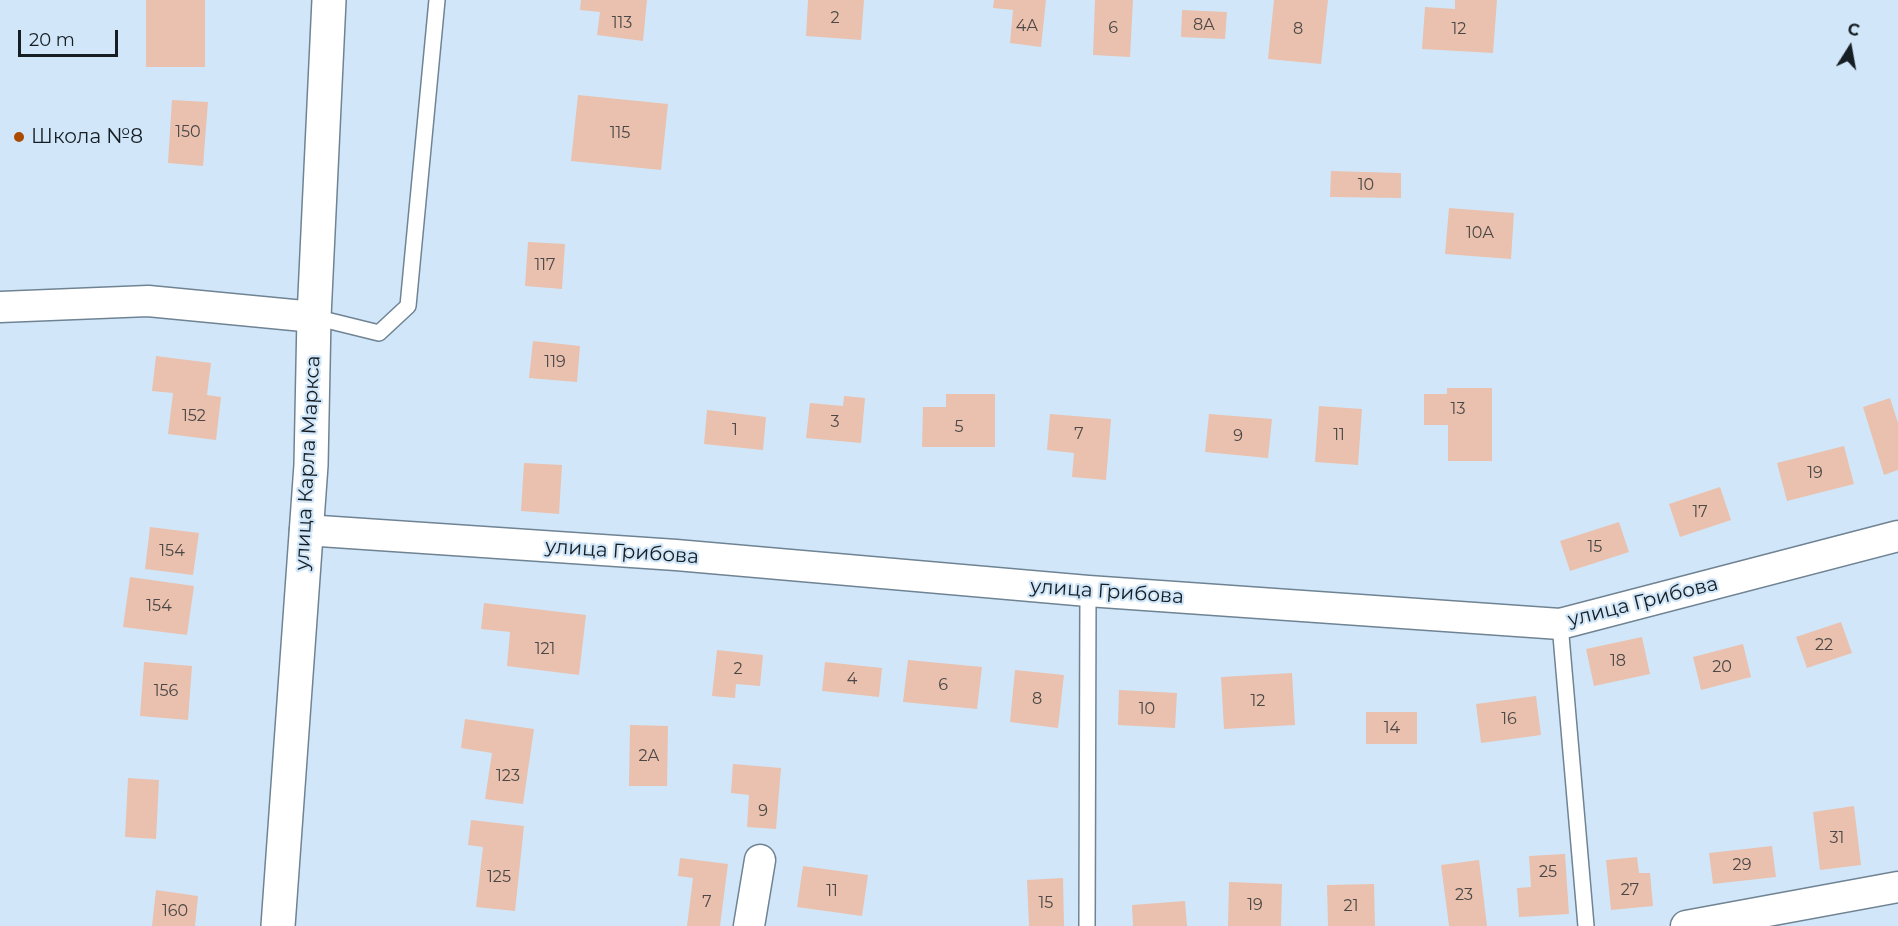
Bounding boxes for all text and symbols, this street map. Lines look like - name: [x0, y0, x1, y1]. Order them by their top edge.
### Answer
- house number: 2: [830, 8, 840, 28]
- house number: 113: [612, 13, 632, 33]
- house number: 8А: [1193, 15, 1215, 35]
- house number: 4А: [1016, 16, 1038, 36]
- scale bar: [21, 18, 122, 56]
- house number: 6: [1108, 18, 1118, 38]
- north arrow: [1820, 18, 1880, 78]
- house number: 8: [1293, 19, 1303, 39]
- house number: 12: [1452, 19, 1466, 39]
- text: С: [1846, 19, 1861, 40]
- text: 20 m: [29, 29, 75, 51]
- house number: 150: [175, 122, 201, 142]
- house number: 115: [610, 123, 630, 143]
- place label: Школа №8: [31, 125, 143, 149]
- marker: Школа №8: [12, 130, 26, 144]
- house number: 10: [1358, 175, 1374, 195]
- house number: 10А: [1466, 223, 1494, 243]
- house number: 117: [535, 255, 555, 275]
- house number: 119: [544, 352, 566, 372]
- street label: улица Карла Маркса: [290, 355, 326, 571]
- house number: 13: [1451, 399, 1465, 419]
- house number: 152: [182, 406, 206, 426]
- house number: 3: [830, 412, 840, 432]
- house number: 5: [954, 417, 964, 437]
- house number: 1: [732, 420, 738, 440]
- house number: 7: [1074, 424, 1084, 444]
- house number: 11: [1333, 425, 1345, 445]
- house number: 9: [1233, 426, 1243, 446]
- house number: 19: [1807, 463, 1823, 483]
- house number: 17: [1692, 502, 1708, 522]
- street label: улица Грибова: [544, 535, 700, 569]
- house number: 15: [1588, 537, 1602, 557]
- house number: 154: [159, 541, 185, 561]
- street label: улица Грибова: [1565, 572, 1721, 632]
- street label: улица Грибова: [1029, 575, 1185, 609]
- house number: 154: [146, 596, 172, 616]
- house number: 22: [1815, 635, 1833, 655]
- house number: 121: [535, 639, 555, 659]
- house number: 18: [1610, 651, 1626, 671]
- house number: 20: [1712, 657, 1732, 677]
- house number: 2: [733, 659, 743, 679]
- house number: 4: [847, 669, 857, 689]
- house number: 6: [938, 675, 948, 695]
- house number: 156: [154, 681, 178, 701]
- house number: 8: [1032, 689, 1042, 709]
- house number: 12: [1251, 691, 1265, 711]
- house number: 10: [1139, 699, 1155, 719]
- house number: 16: [1501, 709, 1517, 729]
- house number: 14: [1384, 718, 1400, 738]
- house number: 2А: [639, 746, 659, 766]
- house number: 123: [496, 766, 520, 786]
- house number: 9: [758, 801, 768, 821]
- house number: 31: [1830, 828, 1844, 848]
- house number: 29: [1733, 855, 1751, 875]
- house number: 25: [1539, 862, 1557, 882]
- house number: 125: [487, 867, 511, 887]
- house number: 27: [1621, 880, 1639, 900]
- house number: 11: [826, 881, 838, 901]
- house number: 23: [1455, 885, 1473, 905]
- house number: 7: [702, 892, 712, 912]
- house number: 15: [1039, 893, 1053, 913]
- house number: 19: [1247, 895, 1263, 915]
- house number: 21: [1344, 896, 1358, 916]
- house number: 160: [162, 901, 188, 921]

